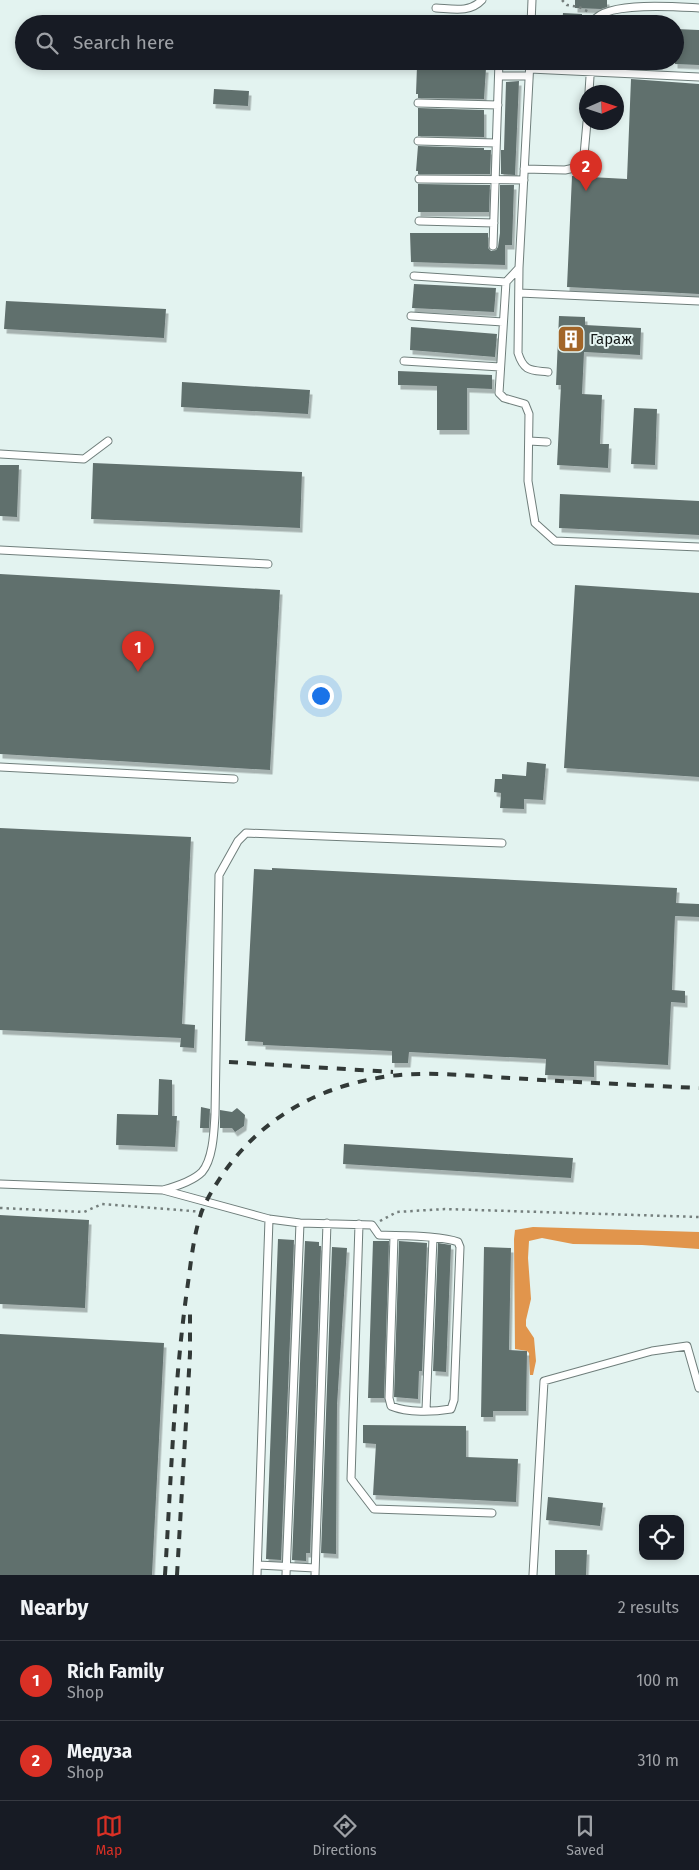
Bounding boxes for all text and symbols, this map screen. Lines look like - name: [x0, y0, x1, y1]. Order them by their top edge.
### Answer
- search box: [15, 15, 684, 70]
- icon: search: [33, 29, 61, 57]
- text: Search here: [73, 31, 174, 54]
- north arrow: [579, 85, 624, 130]
- pin: 2: [570, 150, 602, 191]
- building icon: Гараж: [556, 324, 586, 354]
- place label: Гараж: [590, 330, 632, 348]
- pin: 1: [122, 631, 154, 672]
- your location: [308, 683, 334, 709]
- map controls: [639, 1515, 684, 1560]
- button: locate: [639, 1515, 684, 1560]
- text: Nearby: [20, 1595, 88, 1621]
- text: 2 results: [618, 1598, 679, 1617]
- text: Rich Family: [67, 1660, 164, 1683]
- text: 1: [32, 1671, 40, 1690]
- text: 100 m: [636, 1671, 679, 1690]
- text: Shop: [67, 1683, 104, 1702]
- text: Медуза: [67, 1740, 132, 1763]
- text: 2: [32, 1751, 40, 1770]
- text: 310 m: [638, 1751, 679, 1770]
- text: Shop: [67, 1763, 104, 1782]
- tab: Map: [95, 1812, 123, 1859]
- tab: Directions: [312, 1812, 377, 1859]
- tab: Saved: [566, 1812, 604, 1859]

